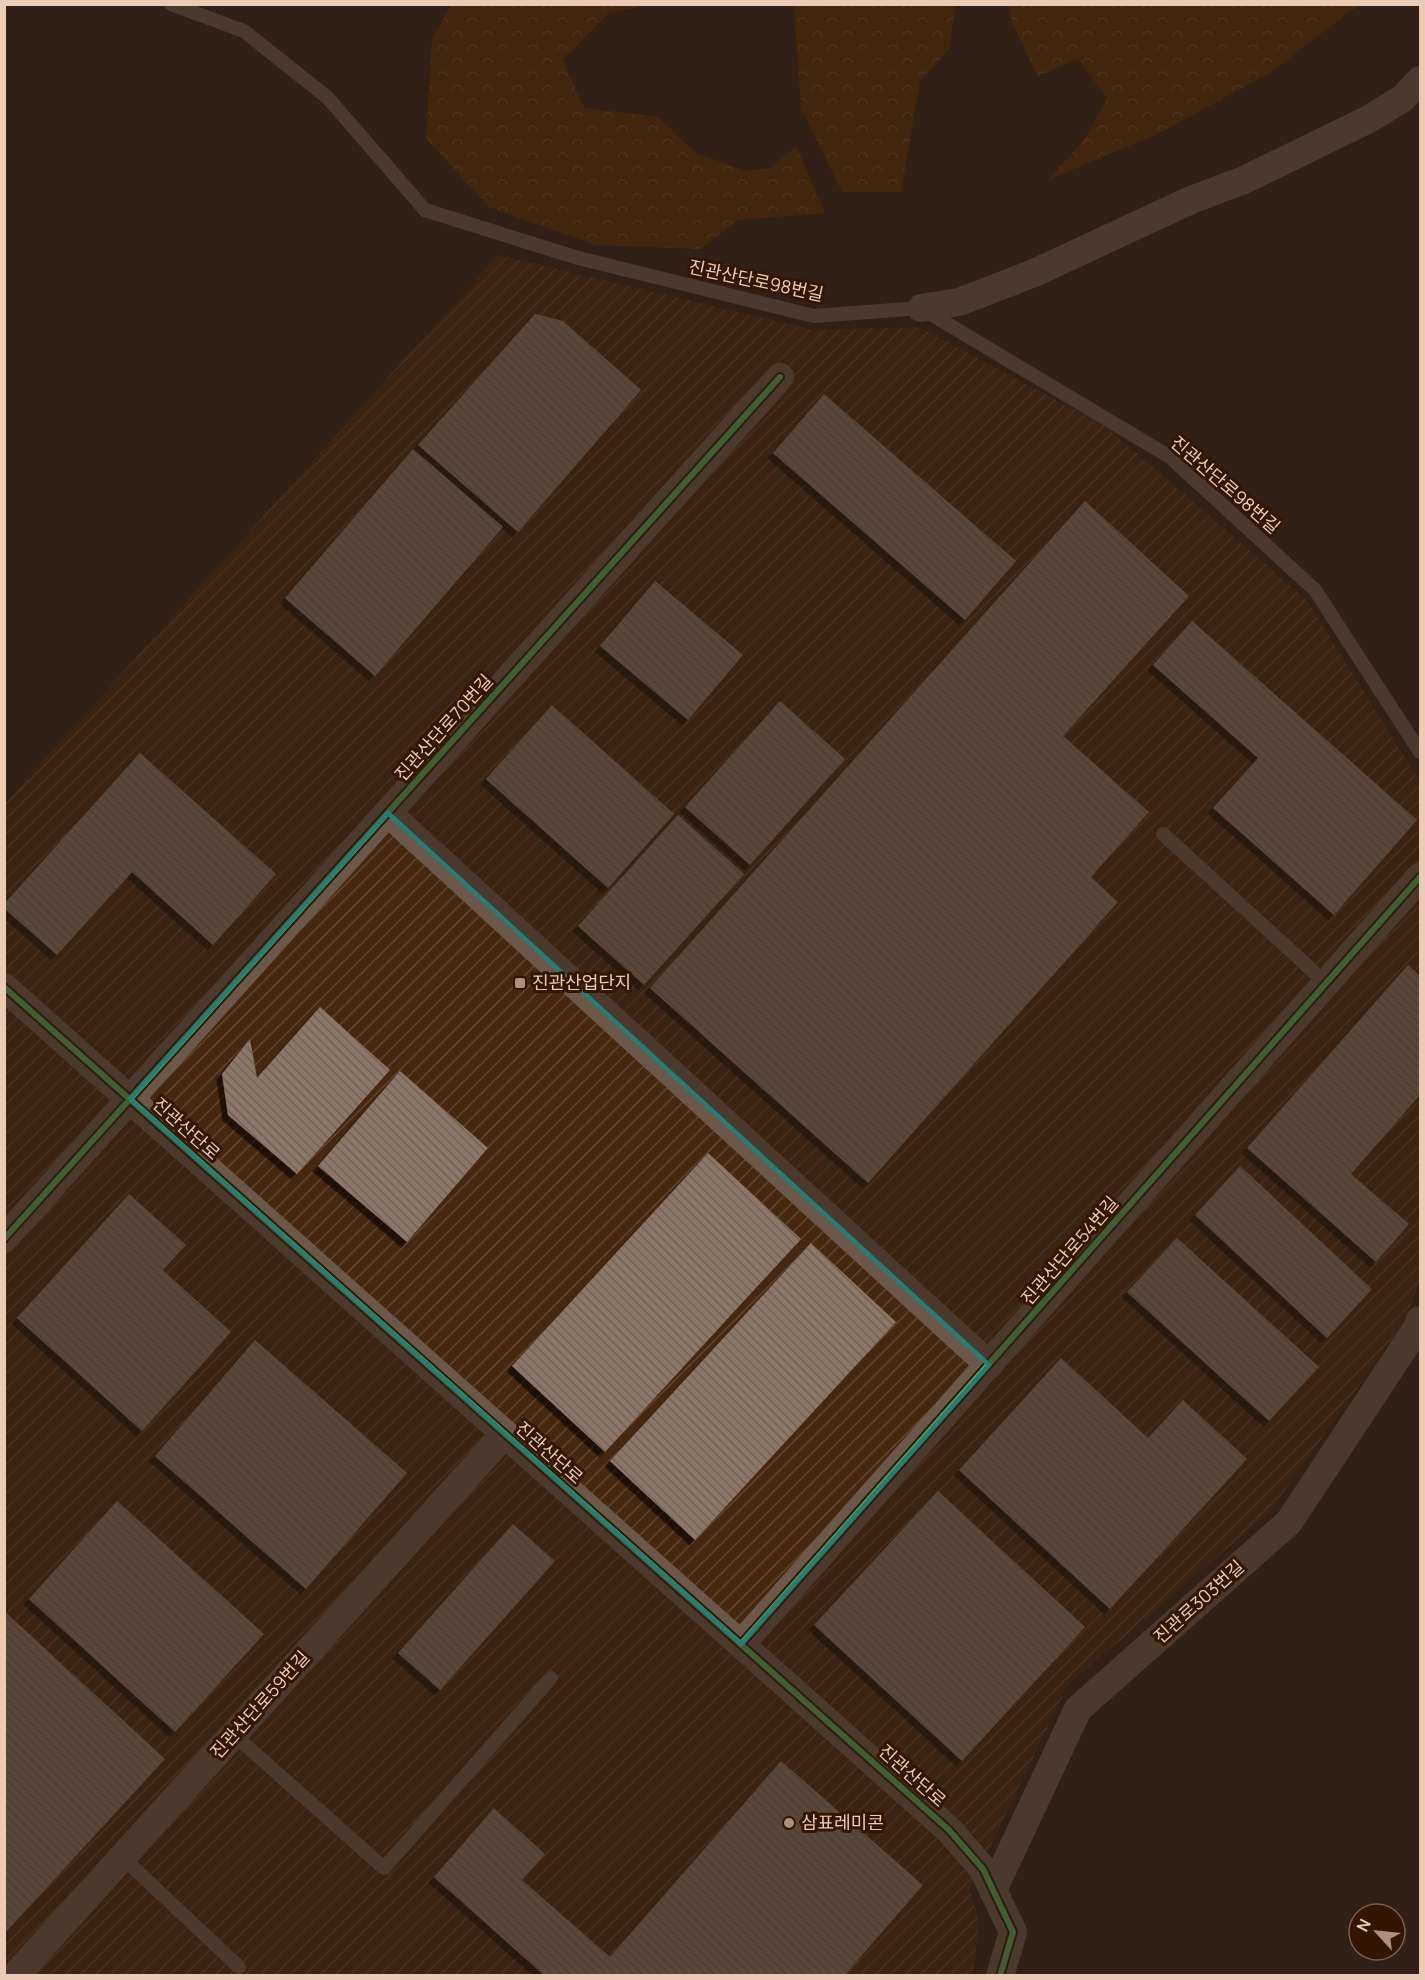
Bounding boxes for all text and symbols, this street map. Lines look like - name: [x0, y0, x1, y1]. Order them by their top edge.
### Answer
- street label: 진관산단로98번길: [686, 254, 826, 306]
- street label: 진관산단로98번길: [1166, 430, 1285, 538]
- street label: 진관산단로70번길: [389, 669, 498, 786]
- place label: 진관산업단지: [532, 970, 631, 994]
- marker: 진관산업단지: [513, 976, 527, 990]
- street label: 진관산단로: [148, 1092, 225, 1165]
- street label: 진관산단로54번길: [1015, 1191, 1123, 1310]
- street label: 진관산단로: [511, 1416, 588, 1489]
- street label: 진관로303번길: [1148, 1554, 1249, 1648]
- street label: 진관산단로59번길: [204, 1645, 314, 1763]
- street label: 진관산단로: [874, 1739, 951, 1812]
- place label: 삼표레미콘: [801, 1810, 884, 1834]
- marker: 삼표레미콘: [782, 1816, 796, 1830]
- north arrow: [1347, 1902, 1407, 1962]
- text: N: [1351, 1915, 1376, 1935]

